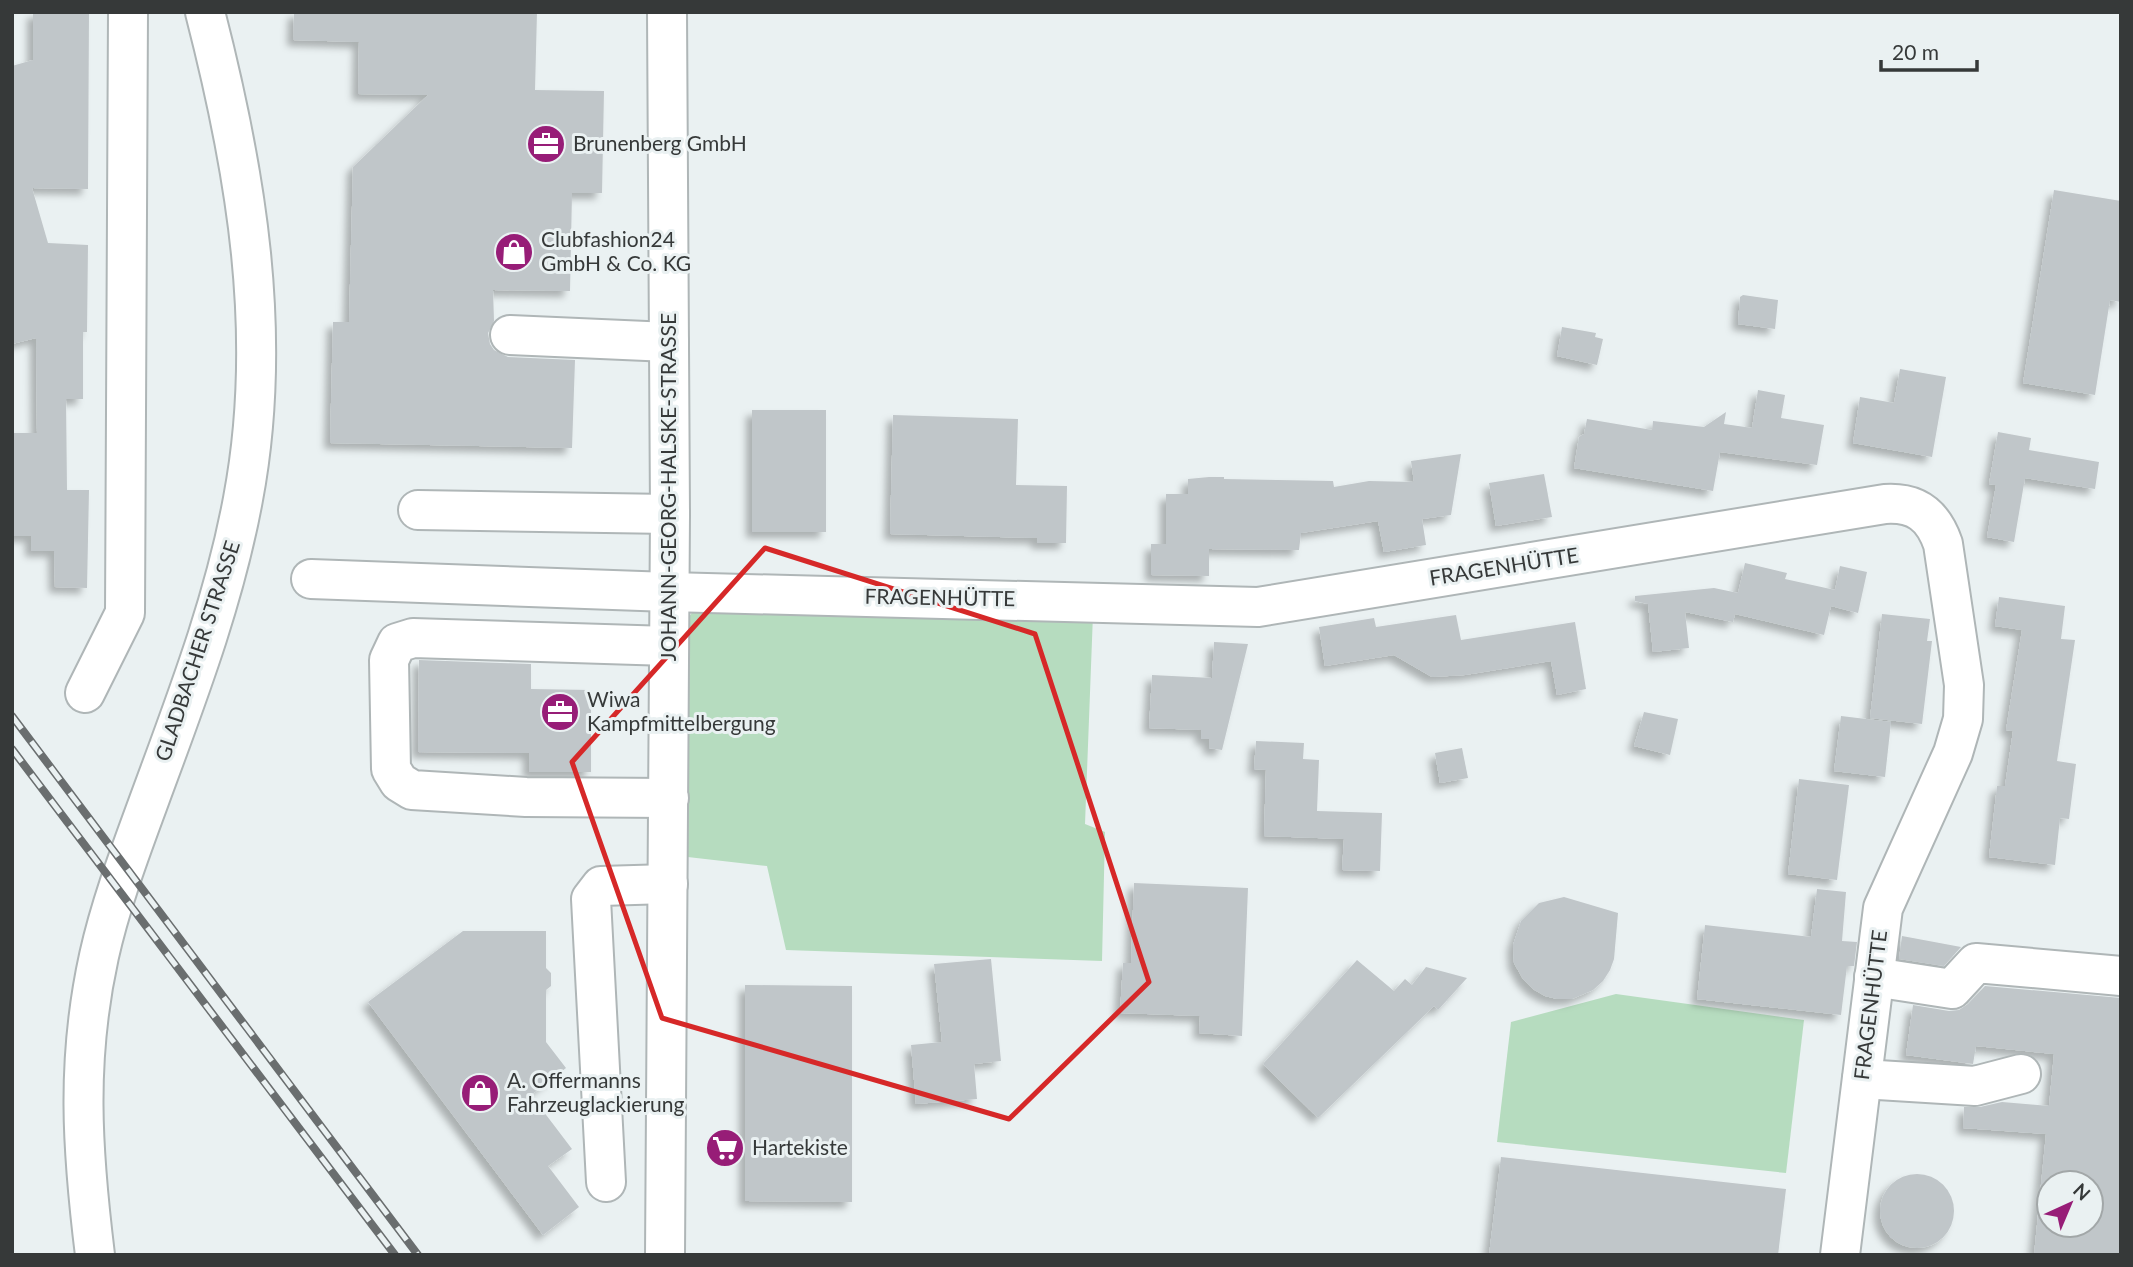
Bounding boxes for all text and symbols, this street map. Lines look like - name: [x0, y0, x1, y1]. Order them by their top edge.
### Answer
- scale bar: [1881, 28, 1977, 72]
- text: 20 m: [1892, 39, 1939, 64]
- office icon: Brunenberg GmbH: [525, 123, 567, 165]
- place label: Brunenberg GmbH: [573, 130, 747, 155]
- place label: Clubfashion24 GmbH & Co. KG: [541, 226, 691, 275]
- shop icon: Clubfashion24 GmbH & Co. KG: [493, 231, 535, 273]
- street label: JOHANN-GEORG-HALSKE-STRASSE: [655, 313, 680, 661]
- street label: GLADBACHER STRASSE: [149, 537, 244, 764]
- street label: FRAGENHÜTTE: [1427, 541, 1580, 590]
- street label: FRAGENHÜTTE: [864, 583, 1016, 610]
- place label: Wiwa Kampfmittelbergung: [587, 686, 776, 735]
- office icon: Wiwa Kampfmittelbergung: [539, 691, 581, 733]
- street label: FRAGENHÜTTE: [1848, 928, 1891, 1081]
- place label: A. Offermanns Fahrzeuglackierung: [507, 1067, 684, 1116]
- shop icon: A. Offermanns Fahrzeuglackierung: [459, 1072, 501, 1114]
- supermarket icon: Hartekiste: [704, 1127, 746, 1169]
- place label: Hartekiste: [752, 1134, 848, 1159]
- north arrow: [2035, 1169, 2105, 1239]
- text: N: [2069, 1178, 2095, 1205]

